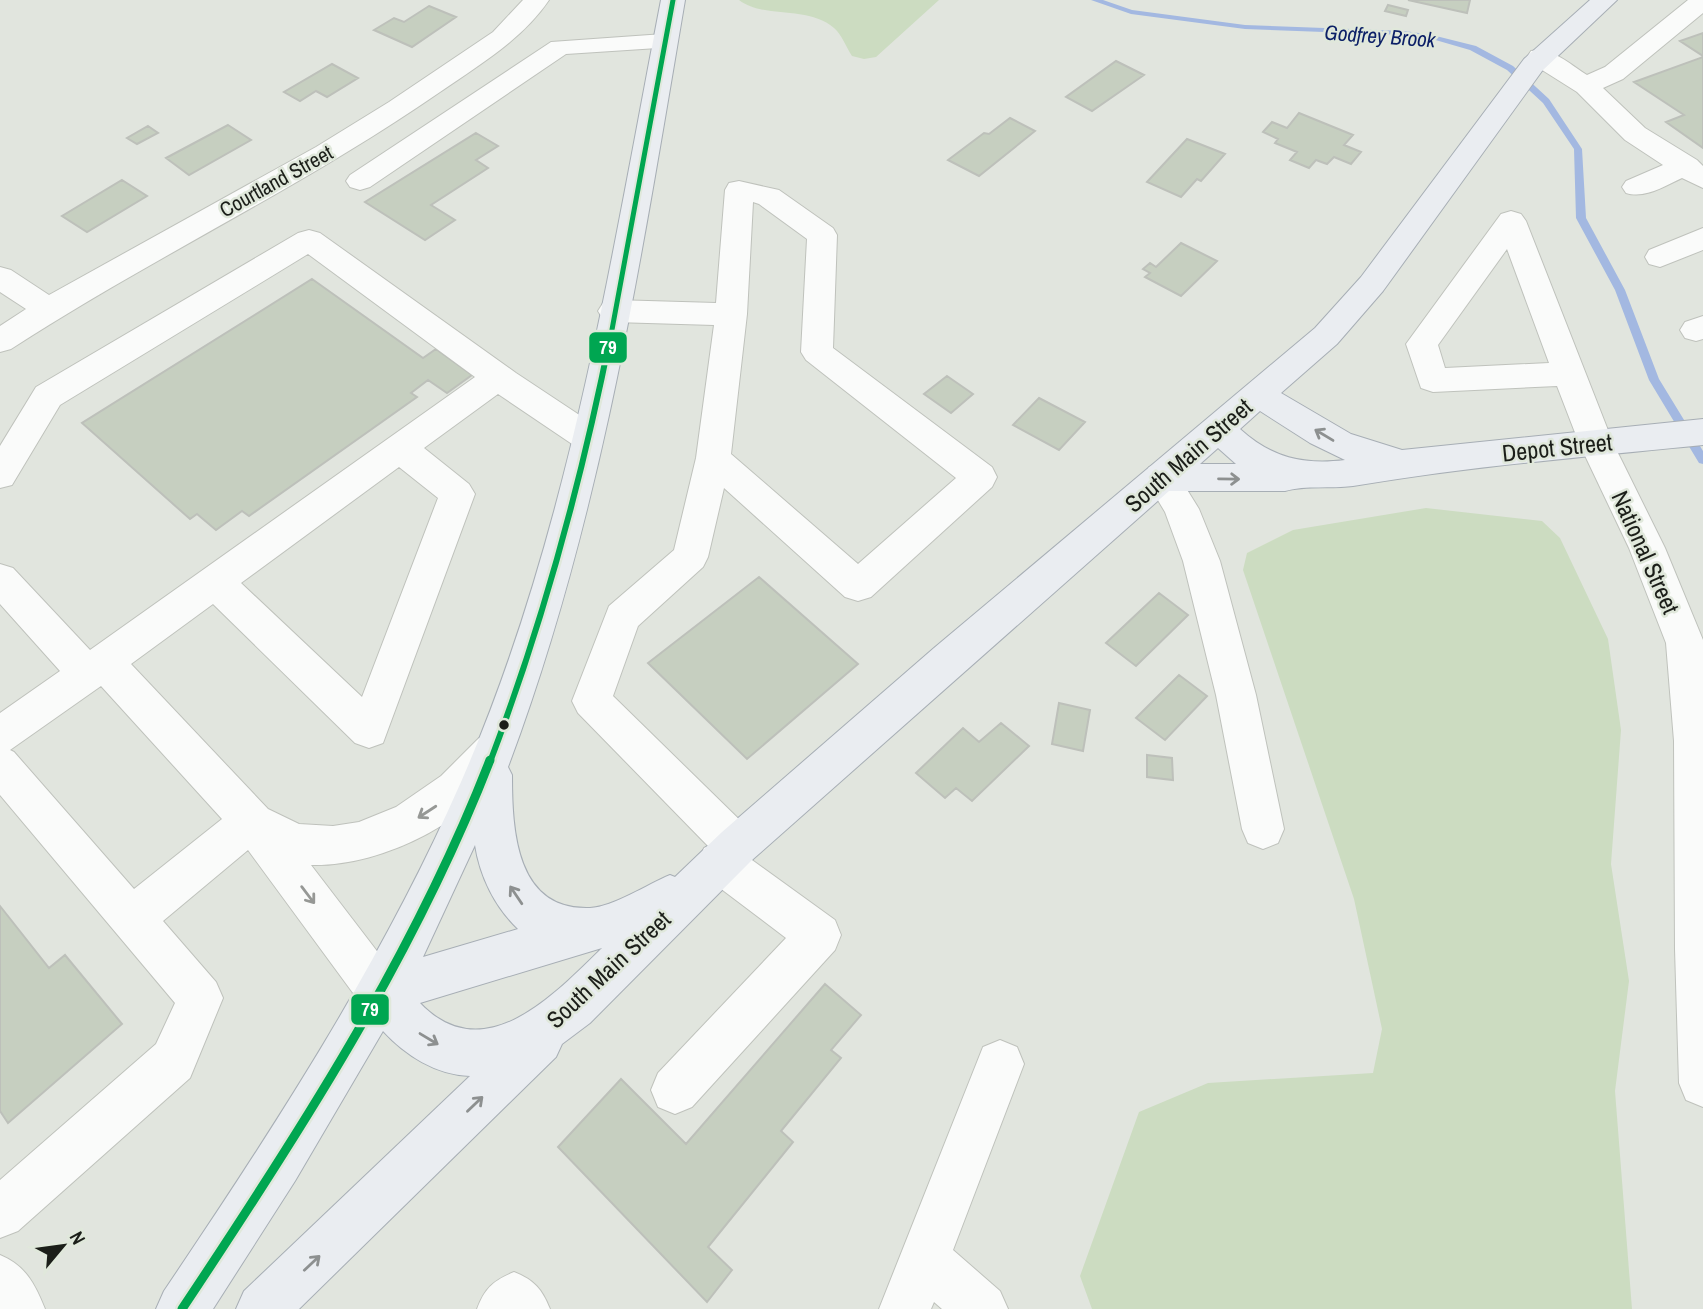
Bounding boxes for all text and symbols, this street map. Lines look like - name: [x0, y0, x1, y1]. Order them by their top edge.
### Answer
- water label: Godfrey Brook: [1324, 18, 1438, 54]
- street label: Courtland Street: [214, 138, 338, 224]
- line badge: 79: [588, 331, 628, 364]
- text: 79: [599, 334, 617, 360]
- street label: South Main Street: [1118, 391, 1259, 519]
- street label: Depot Street: [1500, 425, 1614, 469]
- one-way arrow: [1314, 428, 1334, 442]
- one-way arrow: [1218, 472, 1241, 486]
- street label: National Street: [1605, 486, 1688, 619]
- unlabelled marker: [497, 718, 511, 732]
- one-way arrow: [418, 804, 437, 819]
- one-way arrow: [300, 885, 315, 904]
- one-way arrow: [509, 886, 523, 905]
- street label: South Main Street: [539, 903, 677, 1035]
- line badge: 79: [350, 993, 390, 1026]
- text: 79: [361, 996, 379, 1022]
- one-way arrow: [418, 1032, 438, 1046]
- one-way arrow: [466, 1095, 483, 1112]
- north arrow: [28, 1211, 98, 1281]
- text: N: [64, 1227, 92, 1249]
- one-way arrow: [303, 1254, 320, 1271]

